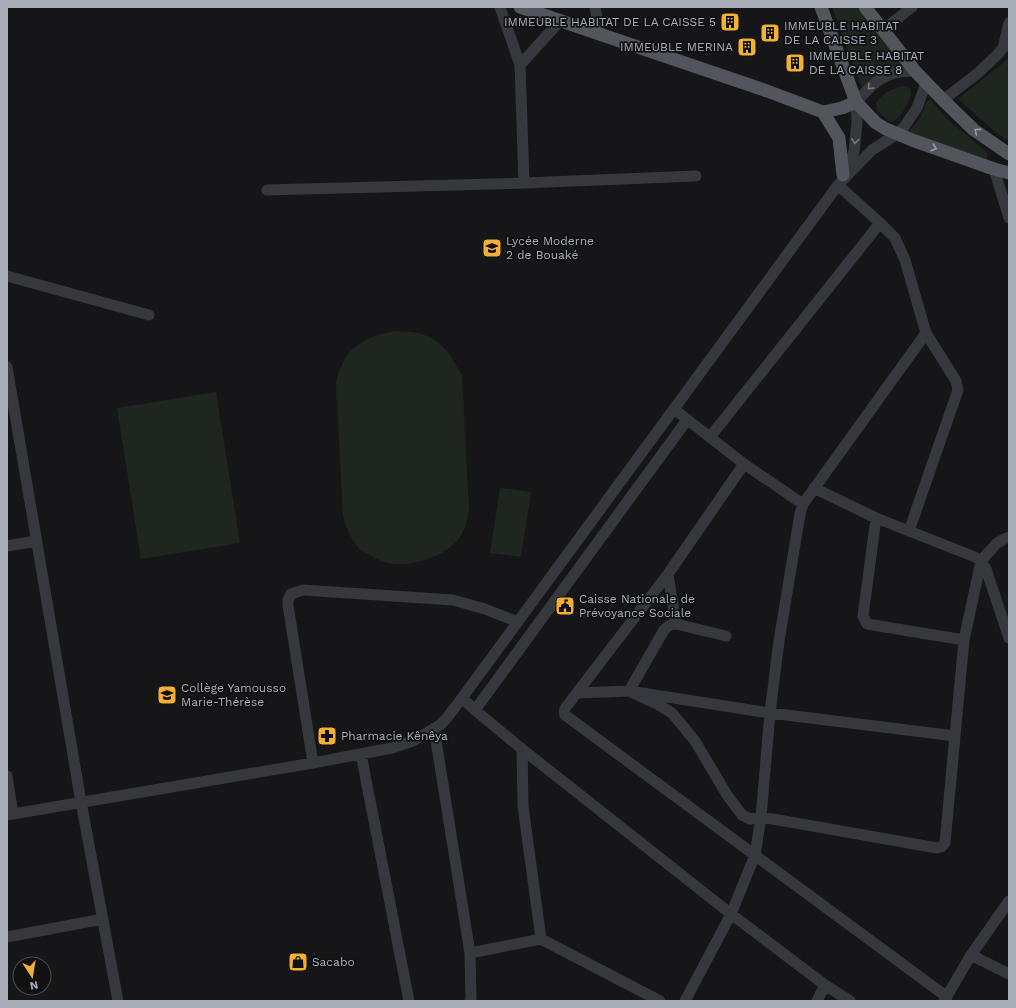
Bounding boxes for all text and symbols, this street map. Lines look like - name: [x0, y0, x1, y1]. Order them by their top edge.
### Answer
- building icon: IMMEUBLE HABITAT DE LA CAISSE 5: [719, 11, 741, 33]
- place label: IMMEUBLE HABITAT DE LA CAISSE 5: [504, 15, 716, 29]
- place label: IMMEUBLE HABITAT DE LA CAISSE 3: [784, 19, 899, 47]
- building icon: IMMEUBLE HABITAT DE LA CAISSE 3: [759, 22, 781, 44]
- building icon: IMMEUBLE MERINA: [736, 36, 758, 58]
- place label: IMMEUBLE MERINA: [620, 40, 733, 54]
- place label: IMMEUBLE HABITAT DE LA CAISSE 8: [809, 49, 924, 77]
- building icon: IMMEUBLE HABITAT DE LA CAISSE 8: [784, 52, 806, 74]
- one-way arrow: [867, 83, 875, 90]
- one-way arrow: [975, 129, 982, 136]
- one-way arrow: [851, 138, 860, 144]
- one-way arrow: [930, 143, 937, 152]
- place label: Lycée Moderne 2 de Bouaké: [506, 234, 594, 262]
- school or university icon: Lycée Moderne 2 de Bouaké: [481, 237, 503, 259]
- place label: Caisse Nationale de Prévoyance Sociale: [579, 592, 695, 620]
- public building icon: Caisse Nationale de Prévoyance Sociale: [554, 595, 576, 617]
- place label: Collège Yamousso Marie-Thérèse: [181, 681, 286, 709]
- school or university icon: Collège Yamousso Marie-Thérèse: [156, 684, 178, 706]
- pharmacy icon: Pharmacie Kênêya: [316, 725, 338, 747]
- place label: Pharmacie Kênêya: [341, 729, 448, 743]
- shop icon: Sacabo: [287, 951, 309, 973]
- place label: Sacabo: [312, 955, 355, 969]
- north arrow: [12, 956, 52, 996]
- text: N: [29, 978, 39, 992]

